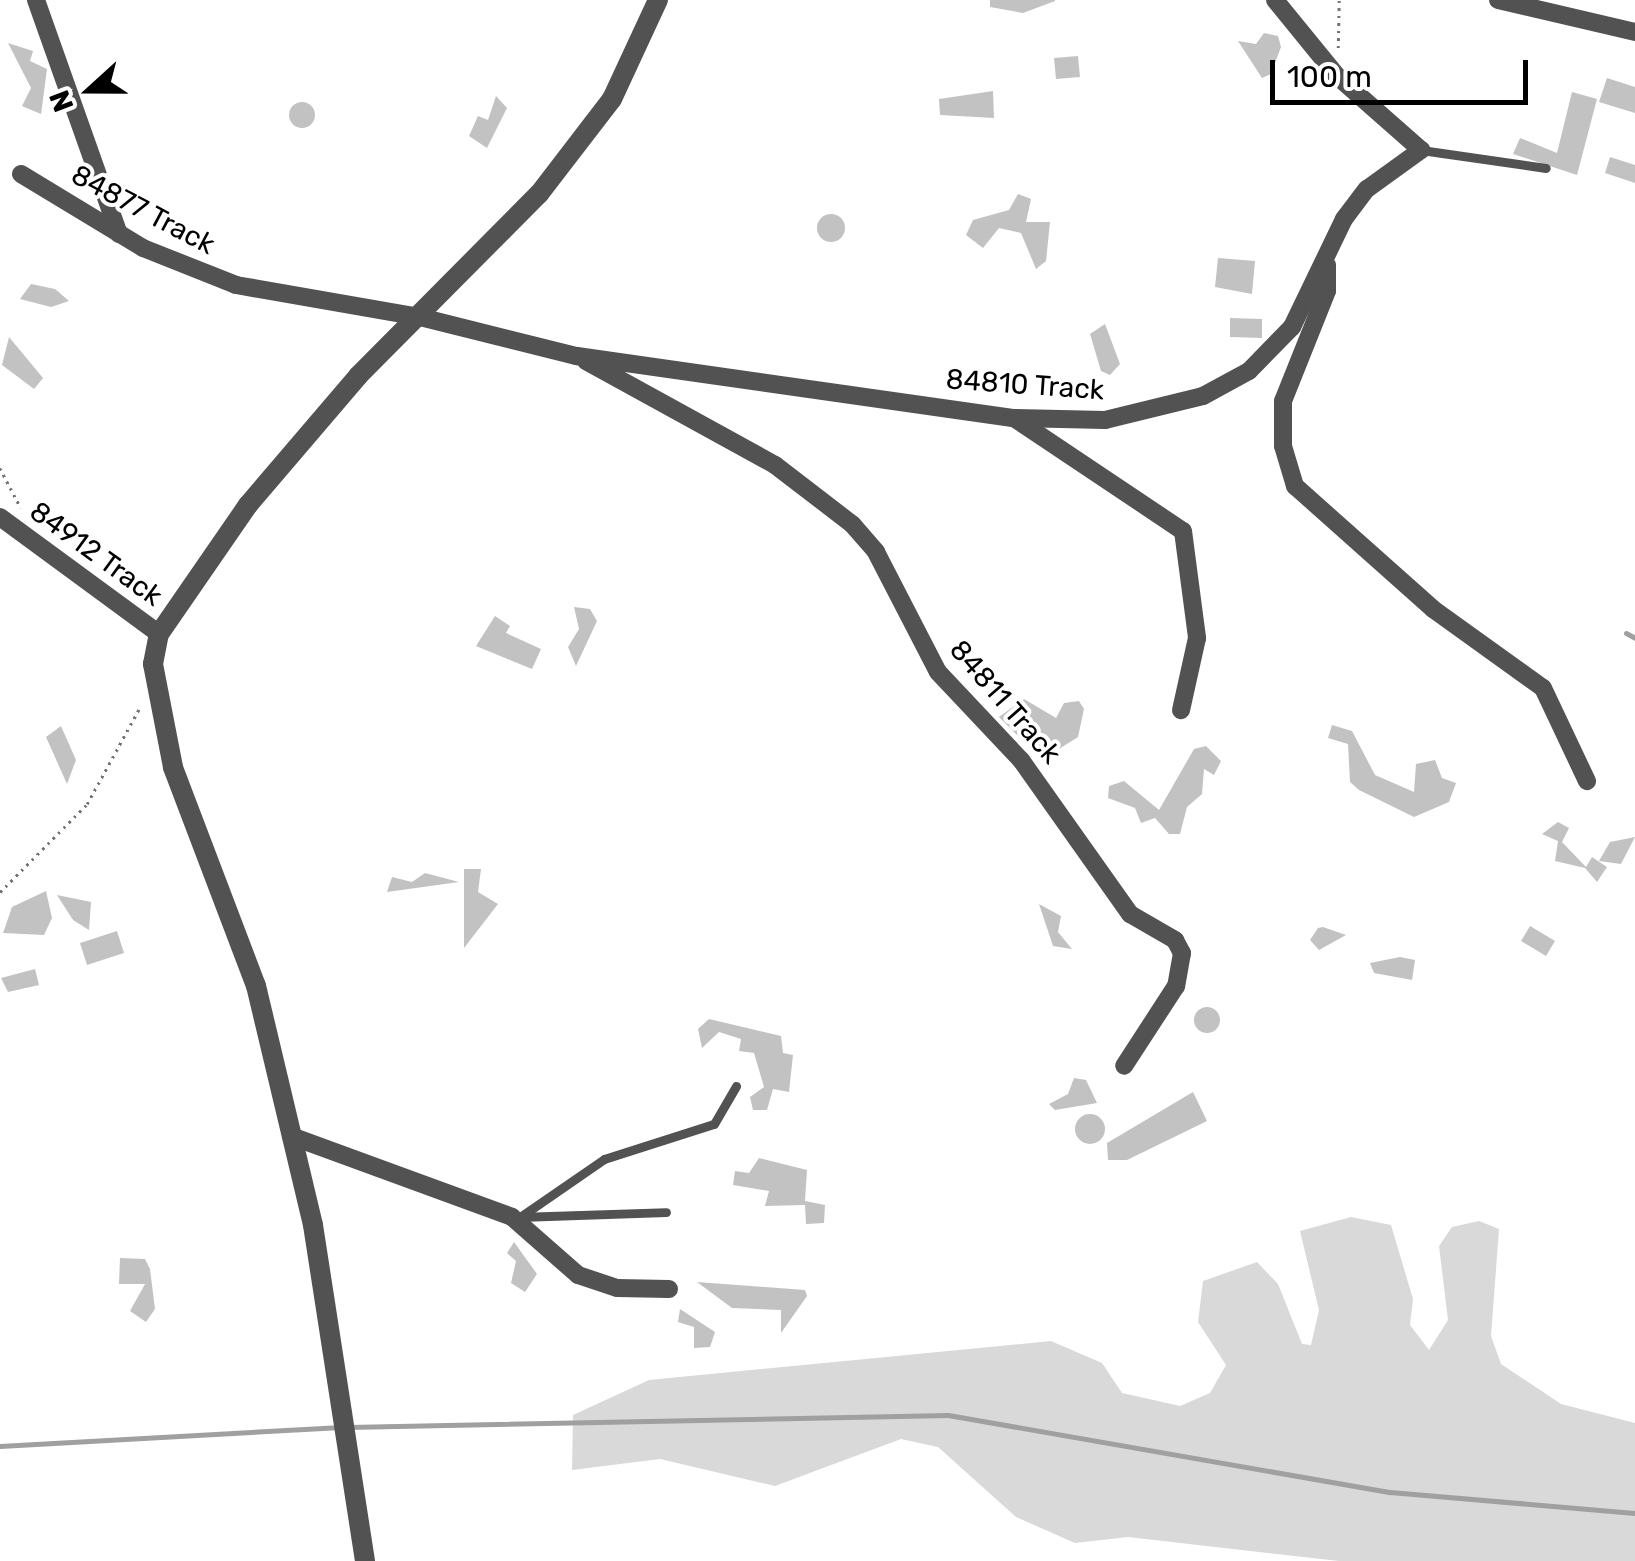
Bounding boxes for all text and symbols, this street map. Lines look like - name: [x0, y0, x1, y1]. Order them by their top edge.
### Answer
- north arrow: [40, 40, 140, 140]
- scale bar: [1275, 40, 1532, 102]
- text: 100 m: [1287, 59, 1372, 95]
- text: N: [43, 86, 81, 116]
- street label: 84877 Track: [65, 158, 221, 262]
- street label: 84810 Track: [944, 363, 1106, 407]
- street label: 84912 Track: [23, 494, 169, 614]
- street label: 84811 Track: [942, 633, 1068, 771]

